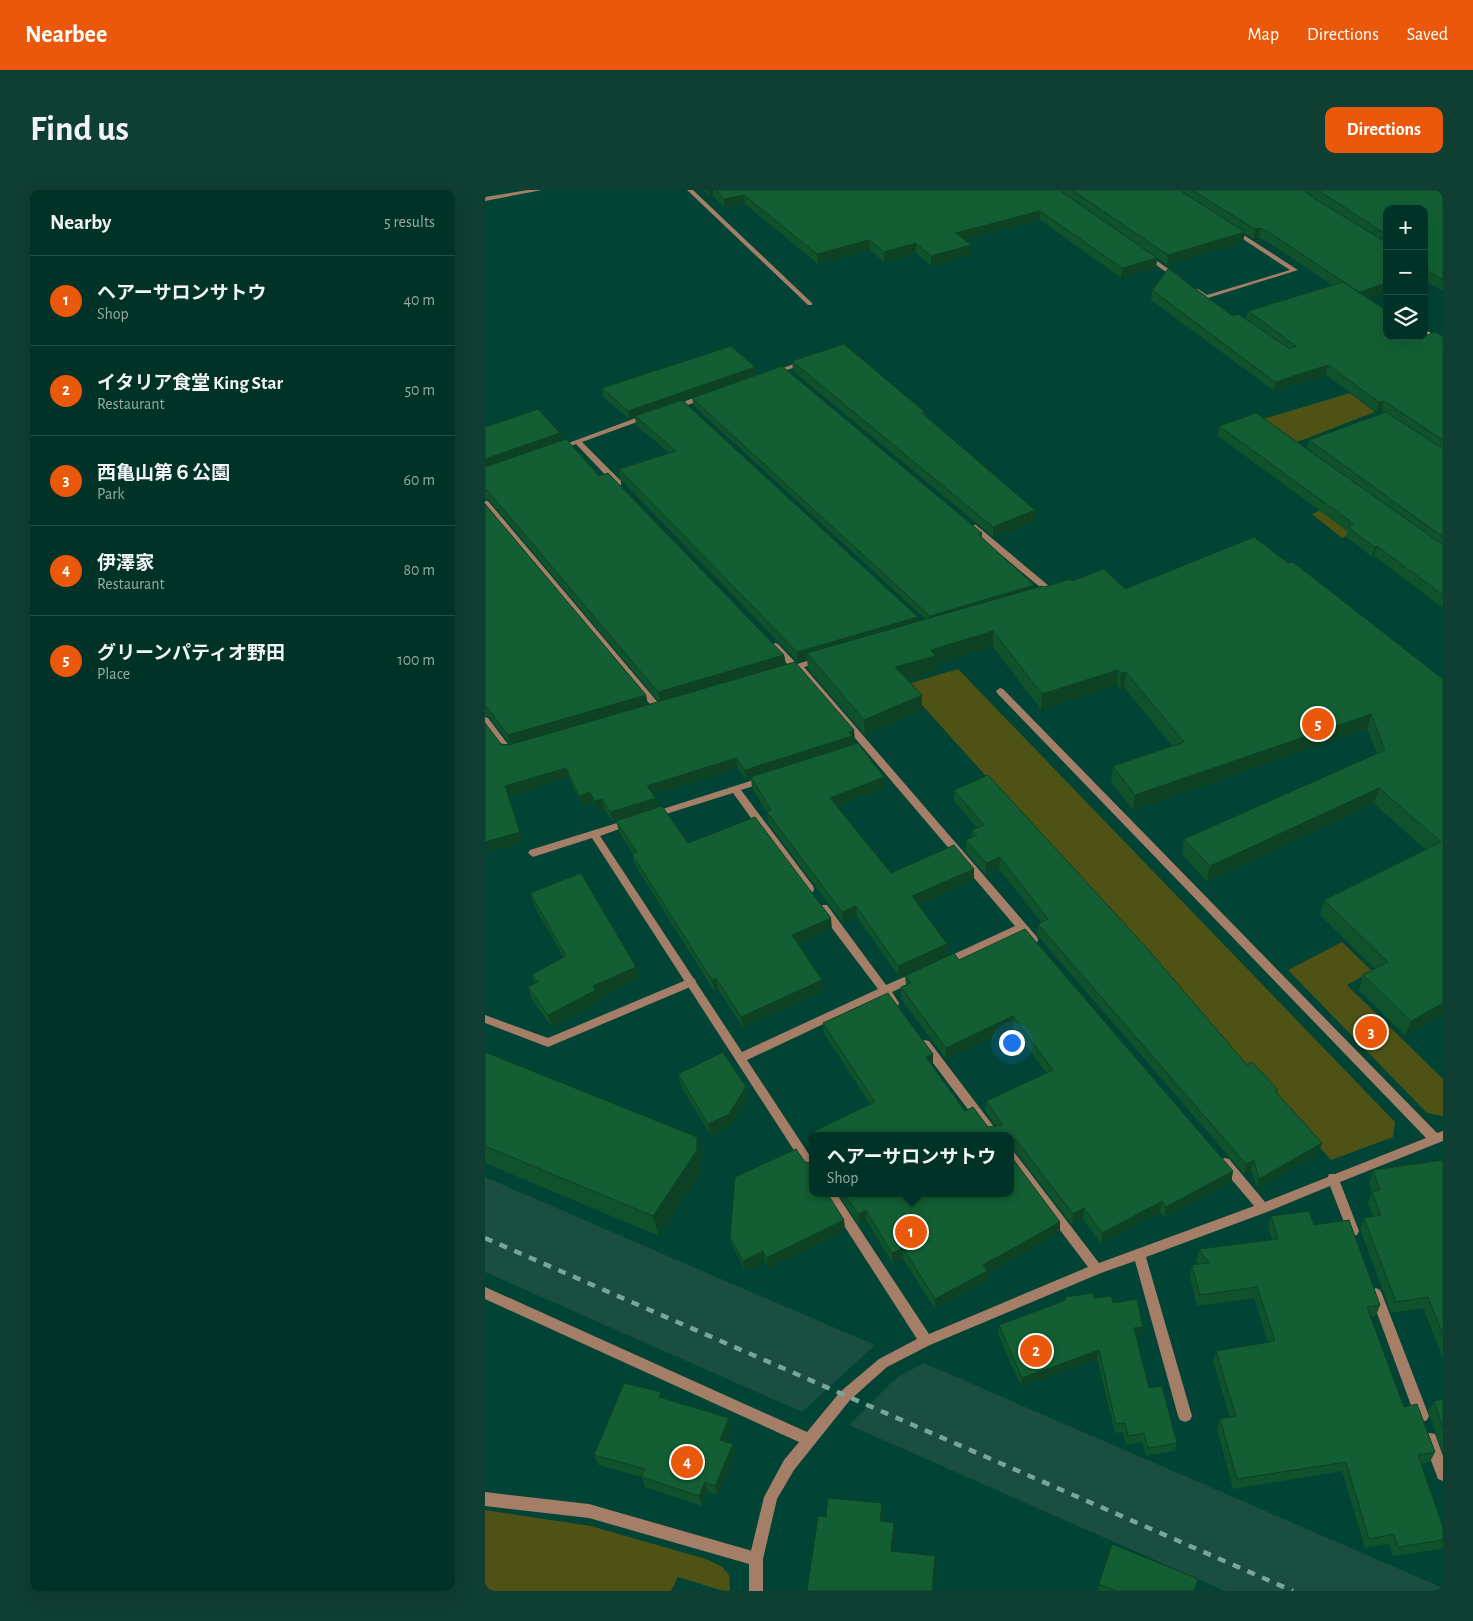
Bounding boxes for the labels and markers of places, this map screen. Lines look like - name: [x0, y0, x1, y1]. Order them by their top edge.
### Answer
- pin: 5: [1302, 705, 1334, 743]
- pin: 3: [1355, 1013, 1387, 1051]
- pin: 1: [895, 1213, 927, 1251]
- pin: 2: [1020, 1332, 1052, 1370]
- pin: 4: [671, 1443, 703, 1481]

